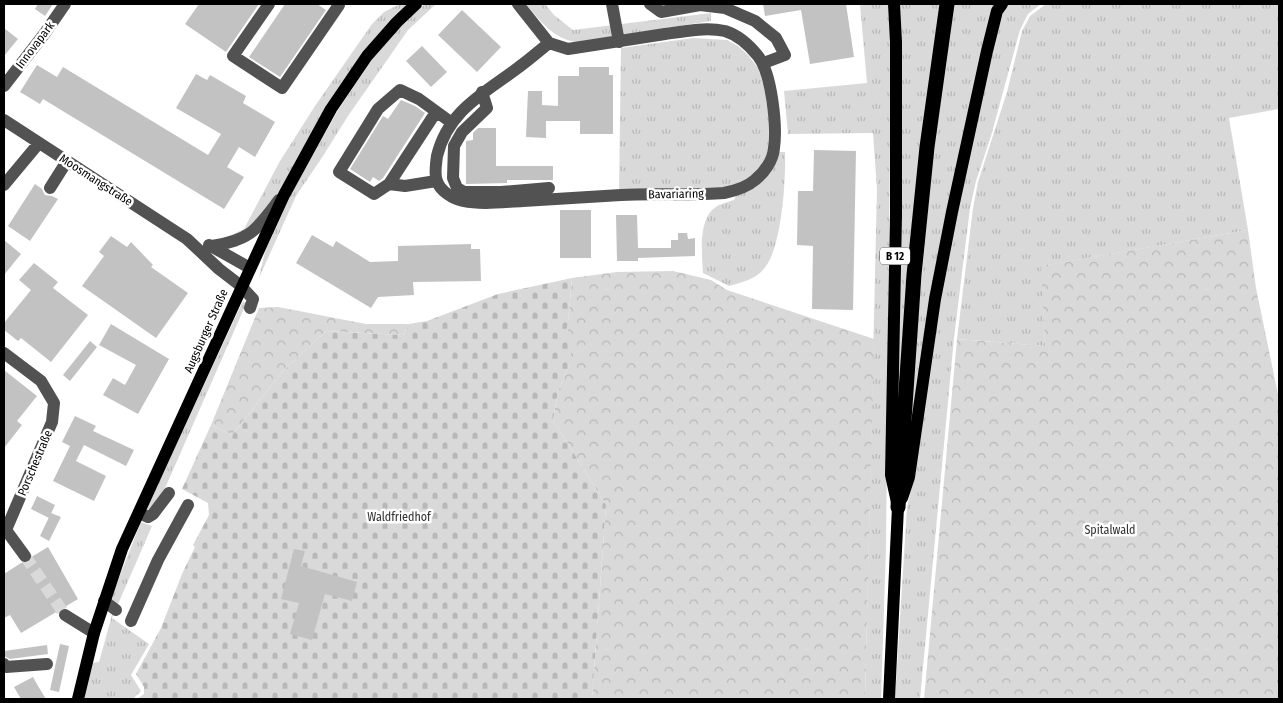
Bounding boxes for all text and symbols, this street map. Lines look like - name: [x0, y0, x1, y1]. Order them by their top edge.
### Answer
- street label: Innovapark: [13, 18, 57, 71]
- street label: Moosmangstraße: [57, 151, 135, 209]
- street label: Bavariaring: [648, 187, 704, 201]
- road number: B 12: [880, 248, 910, 264]
- street label: Augsburger Straße: [181, 287, 231, 375]
- street label: Porschestraße: [15, 428, 55, 498]
- park label: Waldfriedhof: [367, 510, 432, 524]
- park label: Spitalwald: [1084, 523, 1136, 537]

